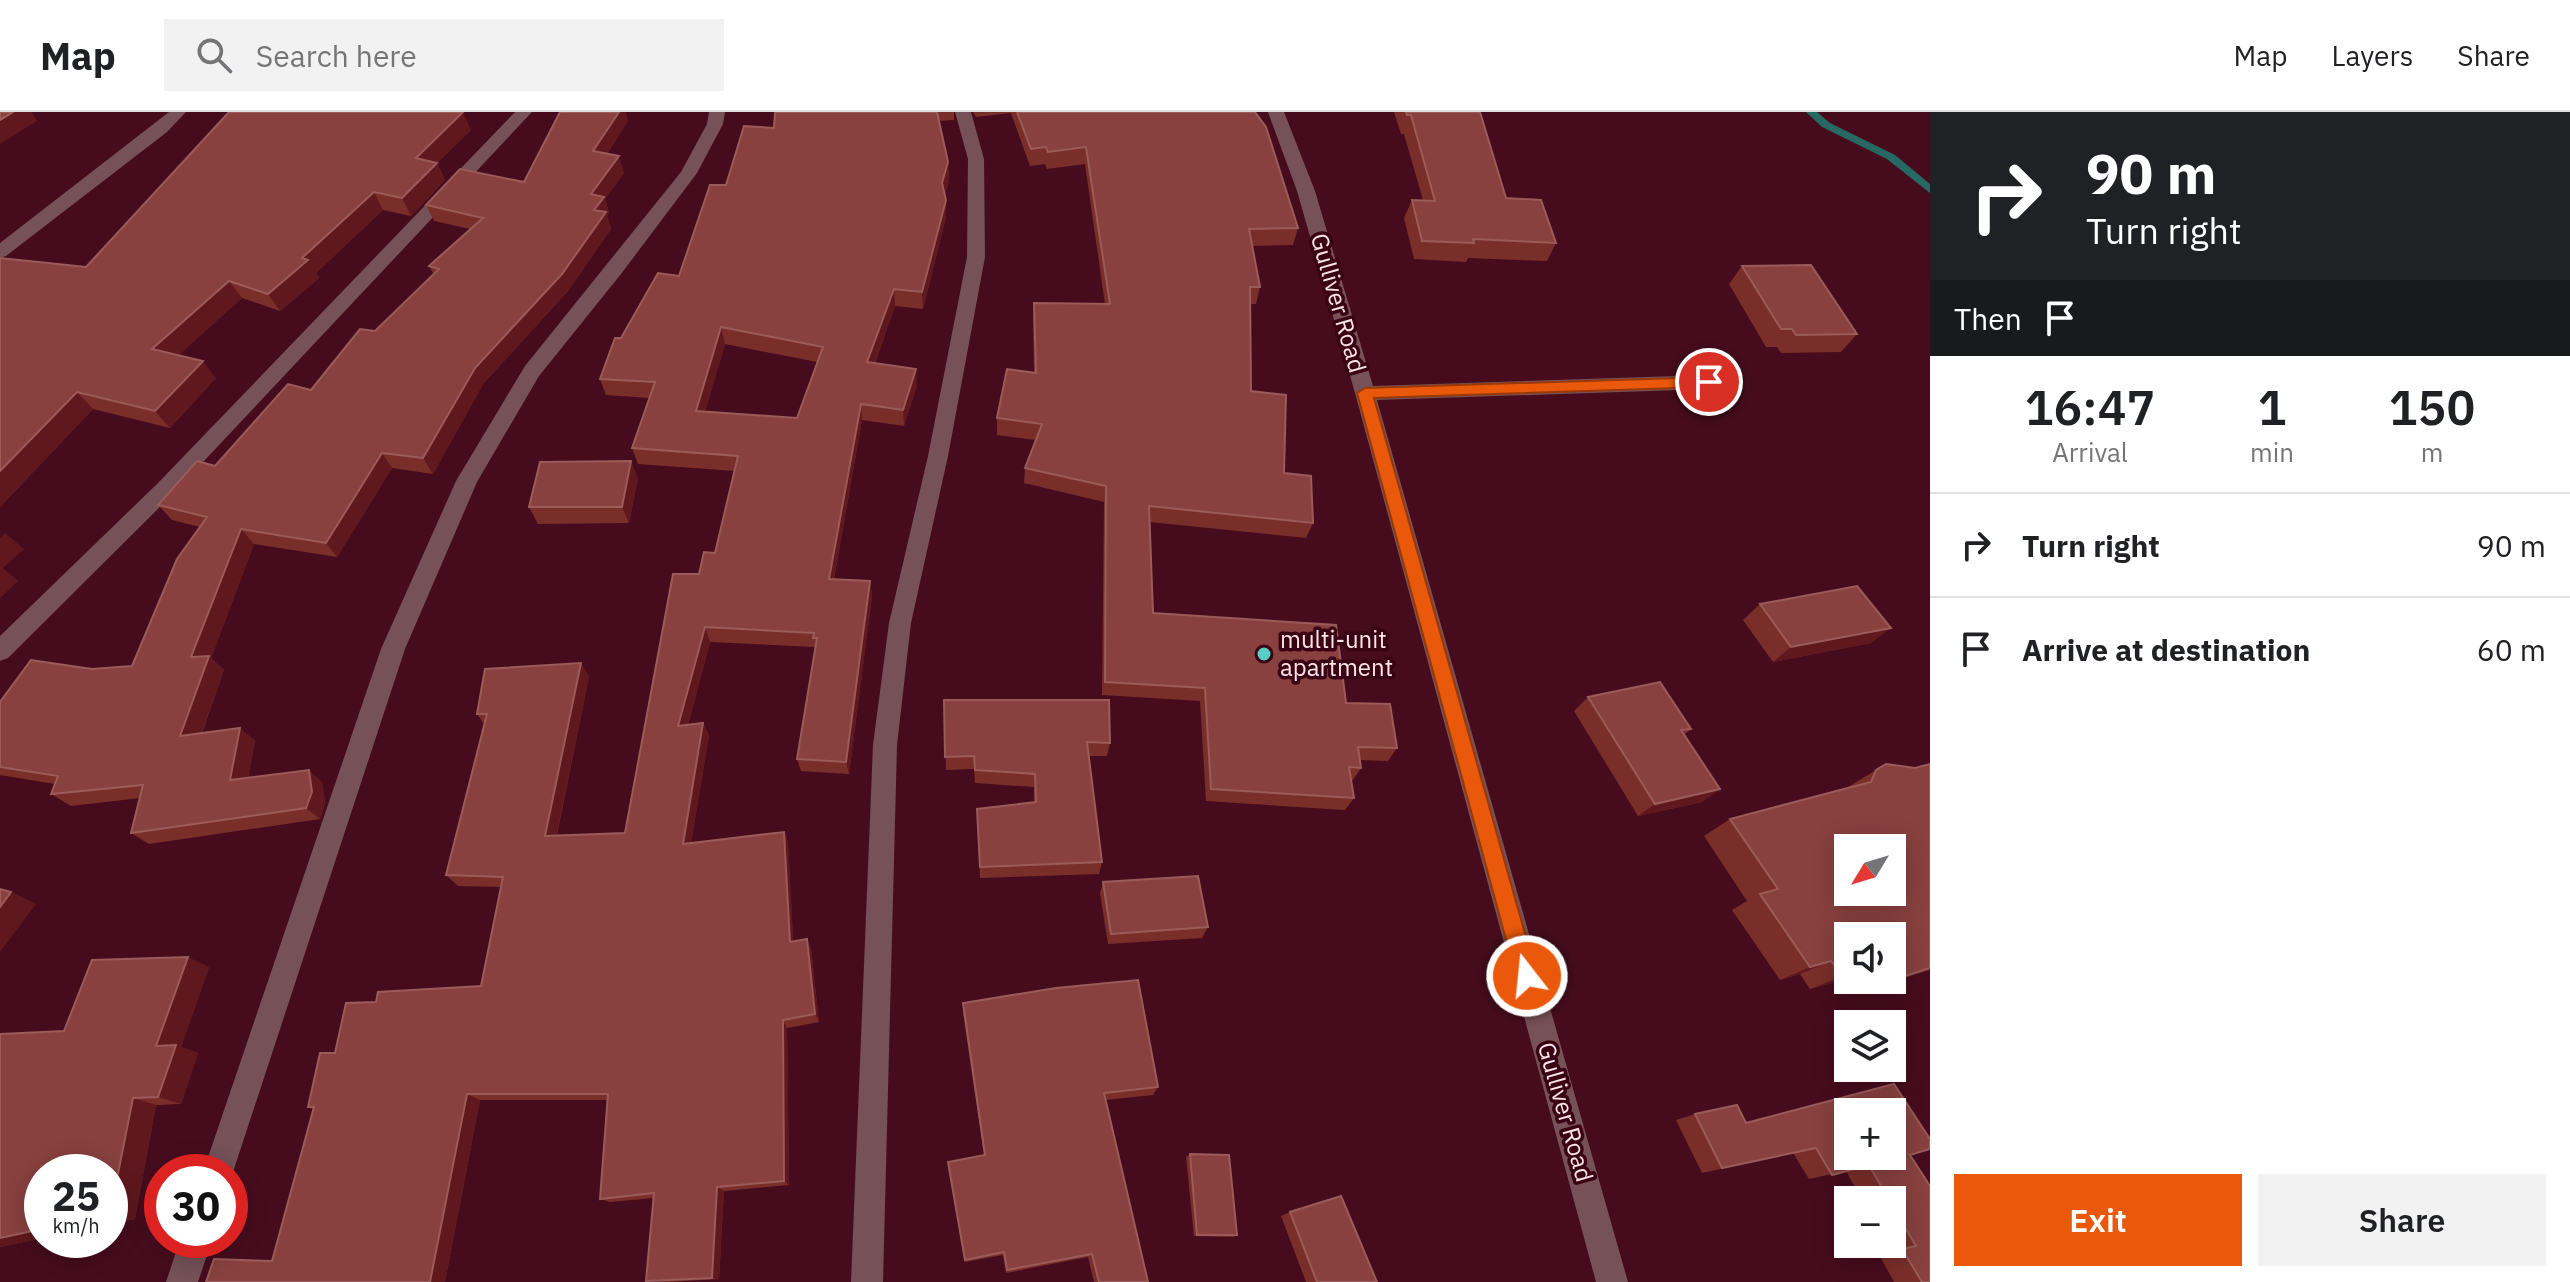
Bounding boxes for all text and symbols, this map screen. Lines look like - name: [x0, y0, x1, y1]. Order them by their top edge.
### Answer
- search box: [164, 19, 724, 91]
- text: Map: [40, 31, 116, 80]
- icon: search: [192, 33, 236, 77]
- text: Search here: [256, 36, 417, 75]
- text: Map: [2233, 37, 2287, 74]
- text: Layers: [2331, 37, 2413, 74]
- text: Share: [2457, 37, 2530, 74]
- text: 90 m: [2086, 137, 2216, 209]
- icon: right: [1954, 144, 2058, 248]
- text: Turn right: [2086, 207, 2242, 254]
- street label: Gulliver Road: [1304, 229, 1374, 376]
- icon: arrive: [2038, 296, 2082, 340]
- text: Then: [1954, 299, 2022, 338]
- pin: [1675, 348, 1743, 416]
- icon: arrive: [1687, 360, 1731, 404]
- text: 16:47: [2025, 376, 2155, 438]
- text: 1: [2258, 376, 2286, 438]
- text: 150: [2389, 376, 2475, 438]
- text: Arrival: [2052, 435, 2128, 469]
- text: min: [2250, 435, 2294, 469]
- text: m: [2421, 435, 2443, 469]
- icon: right: [1954, 523, 1998, 567]
- text: Turn right: [2022, 526, 2160, 565]
- text: 90 m: [2477, 526, 2546, 565]
- place label: multi-unit apartment: [1280, 623, 1393, 683]
- icon: arrive: [1954, 627, 1998, 671]
- text: Arrive at destination: [2022, 630, 2310, 669]
- text: 60 m: [2477, 630, 2546, 669]
- marker: multi-unit apartment: [1255, 645, 1273, 663]
- north arrow: [1834, 834, 1906, 906]
- map controls: [1834, 834, 1906, 1258]
- button: sound: [1834, 922, 1906, 994]
- position arrow: [1485, 934, 1569, 1018]
- button: layers: [1834, 1010, 1906, 1082]
- street label: Gulliver Road: [1531, 1038, 1601, 1185]
- button: +: [1834, 1098, 1906, 1170]
- speed limit sign: 30: [144, 1154, 248, 1258]
- text: 25: [52, 1170, 100, 1222]
- button: Exit: [1954, 1174, 2242, 1266]
- button: Share: [2258, 1174, 2546, 1266]
- button: −: [1834, 1186, 1906, 1258]
- text: km/h: [52, 1212, 100, 1239]

